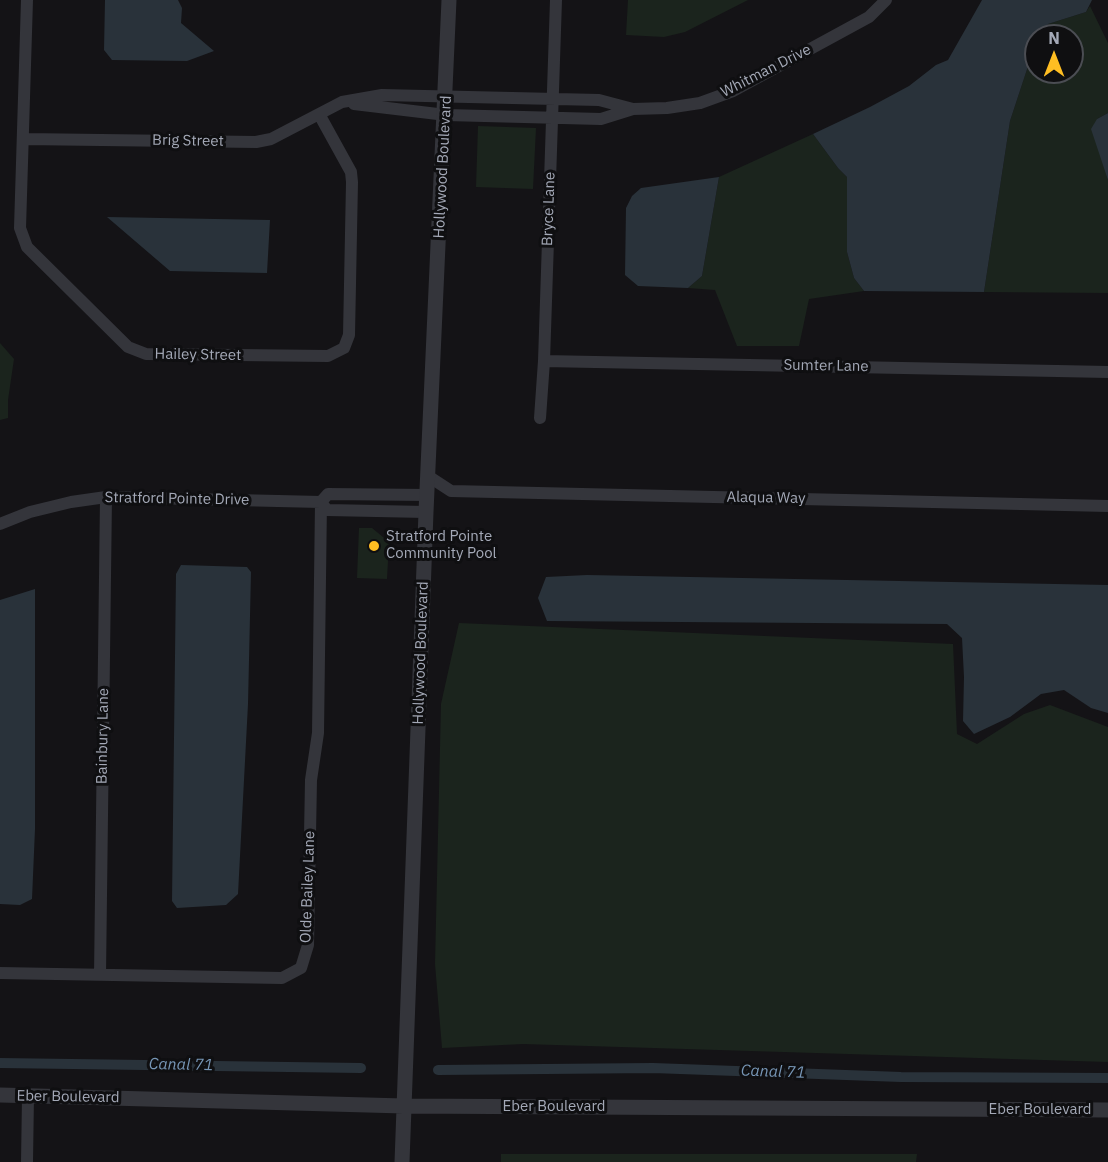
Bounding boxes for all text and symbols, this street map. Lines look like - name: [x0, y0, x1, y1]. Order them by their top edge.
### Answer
- north arrow: [1024, 24, 1084, 84]
- text: N: [1048, 28, 1060, 48]
- street label: Whitman Drive: [718, 41, 814, 101]
- street label: Hollywood Boulevard: [430, 95, 456, 239]
- street label: Brig Street: [152, 131, 224, 151]
- street label: Bryce Lane: [539, 172, 559, 246]
- street label: Hailey Street: [154, 345, 242, 365]
- street label: Sumter Lane: [783, 356, 869, 376]
- street label: Alaqua Way: [726, 488, 806, 508]
- street label: Stratford Pointe Drive: [105, 489, 249, 509]
- place label: Stratford Pointe Community Pool: [386, 528, 497, 563]
- marker: Stratford Pointe Community Pool: [367, 539, 381, 553]
- street label: Hollywood Boulevard: [410, 581, 432, 725]
- street label: Bainbury Lane: [93, 688, 113, 784]
- street label: Olde Bailey Lane: [297, 831, 319, 943]
- water label: Canal 71: [149, 1055, 213, 1075]
- water label: Canal 71: [741, 1061, 805, 1083]
- street label: Eber Boulevard: [16, 1087, 120, 1107]
- street label: Eber Boulevard: [502, 1098, 606, 1116]
- street label: Eber Boulevard: [988, 1101, 1092, 1119]

